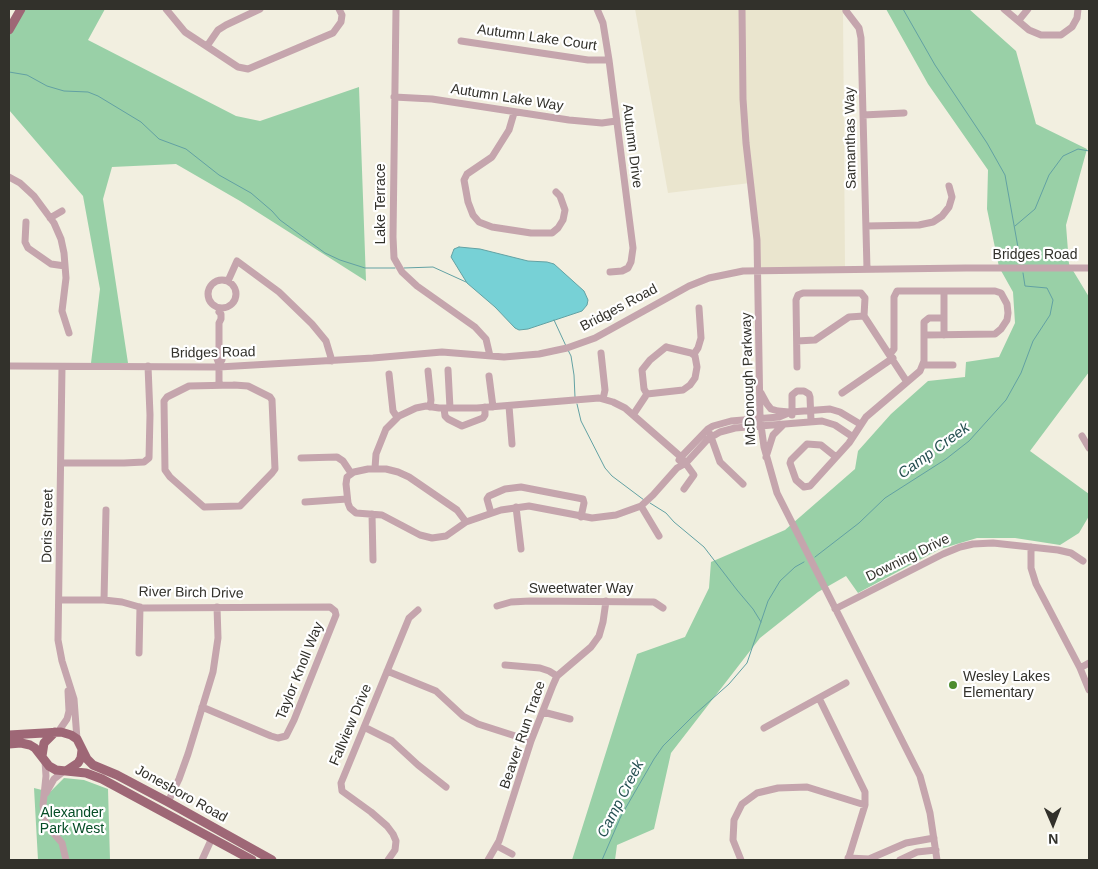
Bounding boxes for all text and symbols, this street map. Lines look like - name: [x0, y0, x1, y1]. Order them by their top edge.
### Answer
- street label: Autumn Lake Court: [476, 21, 598, 55]
- street label: Autumn Lake Way: [449, 81, 565, 115]
- street label: Samanthas Way: [842, 87, 860, 189]
- street label: Autumn Drive: [618, 103, 646, 189]
- street label: Lake Terrace: [373, 164, 389, 244]
- street label: Bridges Road: [993, 247, 1077, 263]
- street label: Bridges Road: [578, 281, 660, 335]
- street label: McDonough Parkway: [738, 312, 760, 446]
- street label: Bridges Road: [170, 344, 256, 362]
- water label: Camp Creek: [895, 419, 973, 483]
- street label: Doris Street: [39, 489, 57, 563]
- street label: Downing Drive: [863, 530, 953, 586]
- street label: Sweetwater Way: [529, 581, 633, 597]
- street label: River Birch Drive: [138, 584, 244, 602]
- street label: Taylor Knoll Way: [273, 620, 327, 722]
- place label: Wesley Lakes Elementary: [963, 669, 1050, 702]
- street label: Beaver Run Trace: [497, 679, 549, 791]
- marker: Wesley Lakes Elementary: [947, 679, 959, 691]
- street label: Fallview Drive: [326, 682, 376, 768]
- water label: Camp Creek: [594, 757, 648, 841]
- street label: Jonesboro Road: [132, 762, 230, 826]
- north arrow: [1028, 799, 1078, 849]
- park label: Alexander Park West: [40, 805, 104, 838]
- text: N: [1048, 831, 1058, 847]

